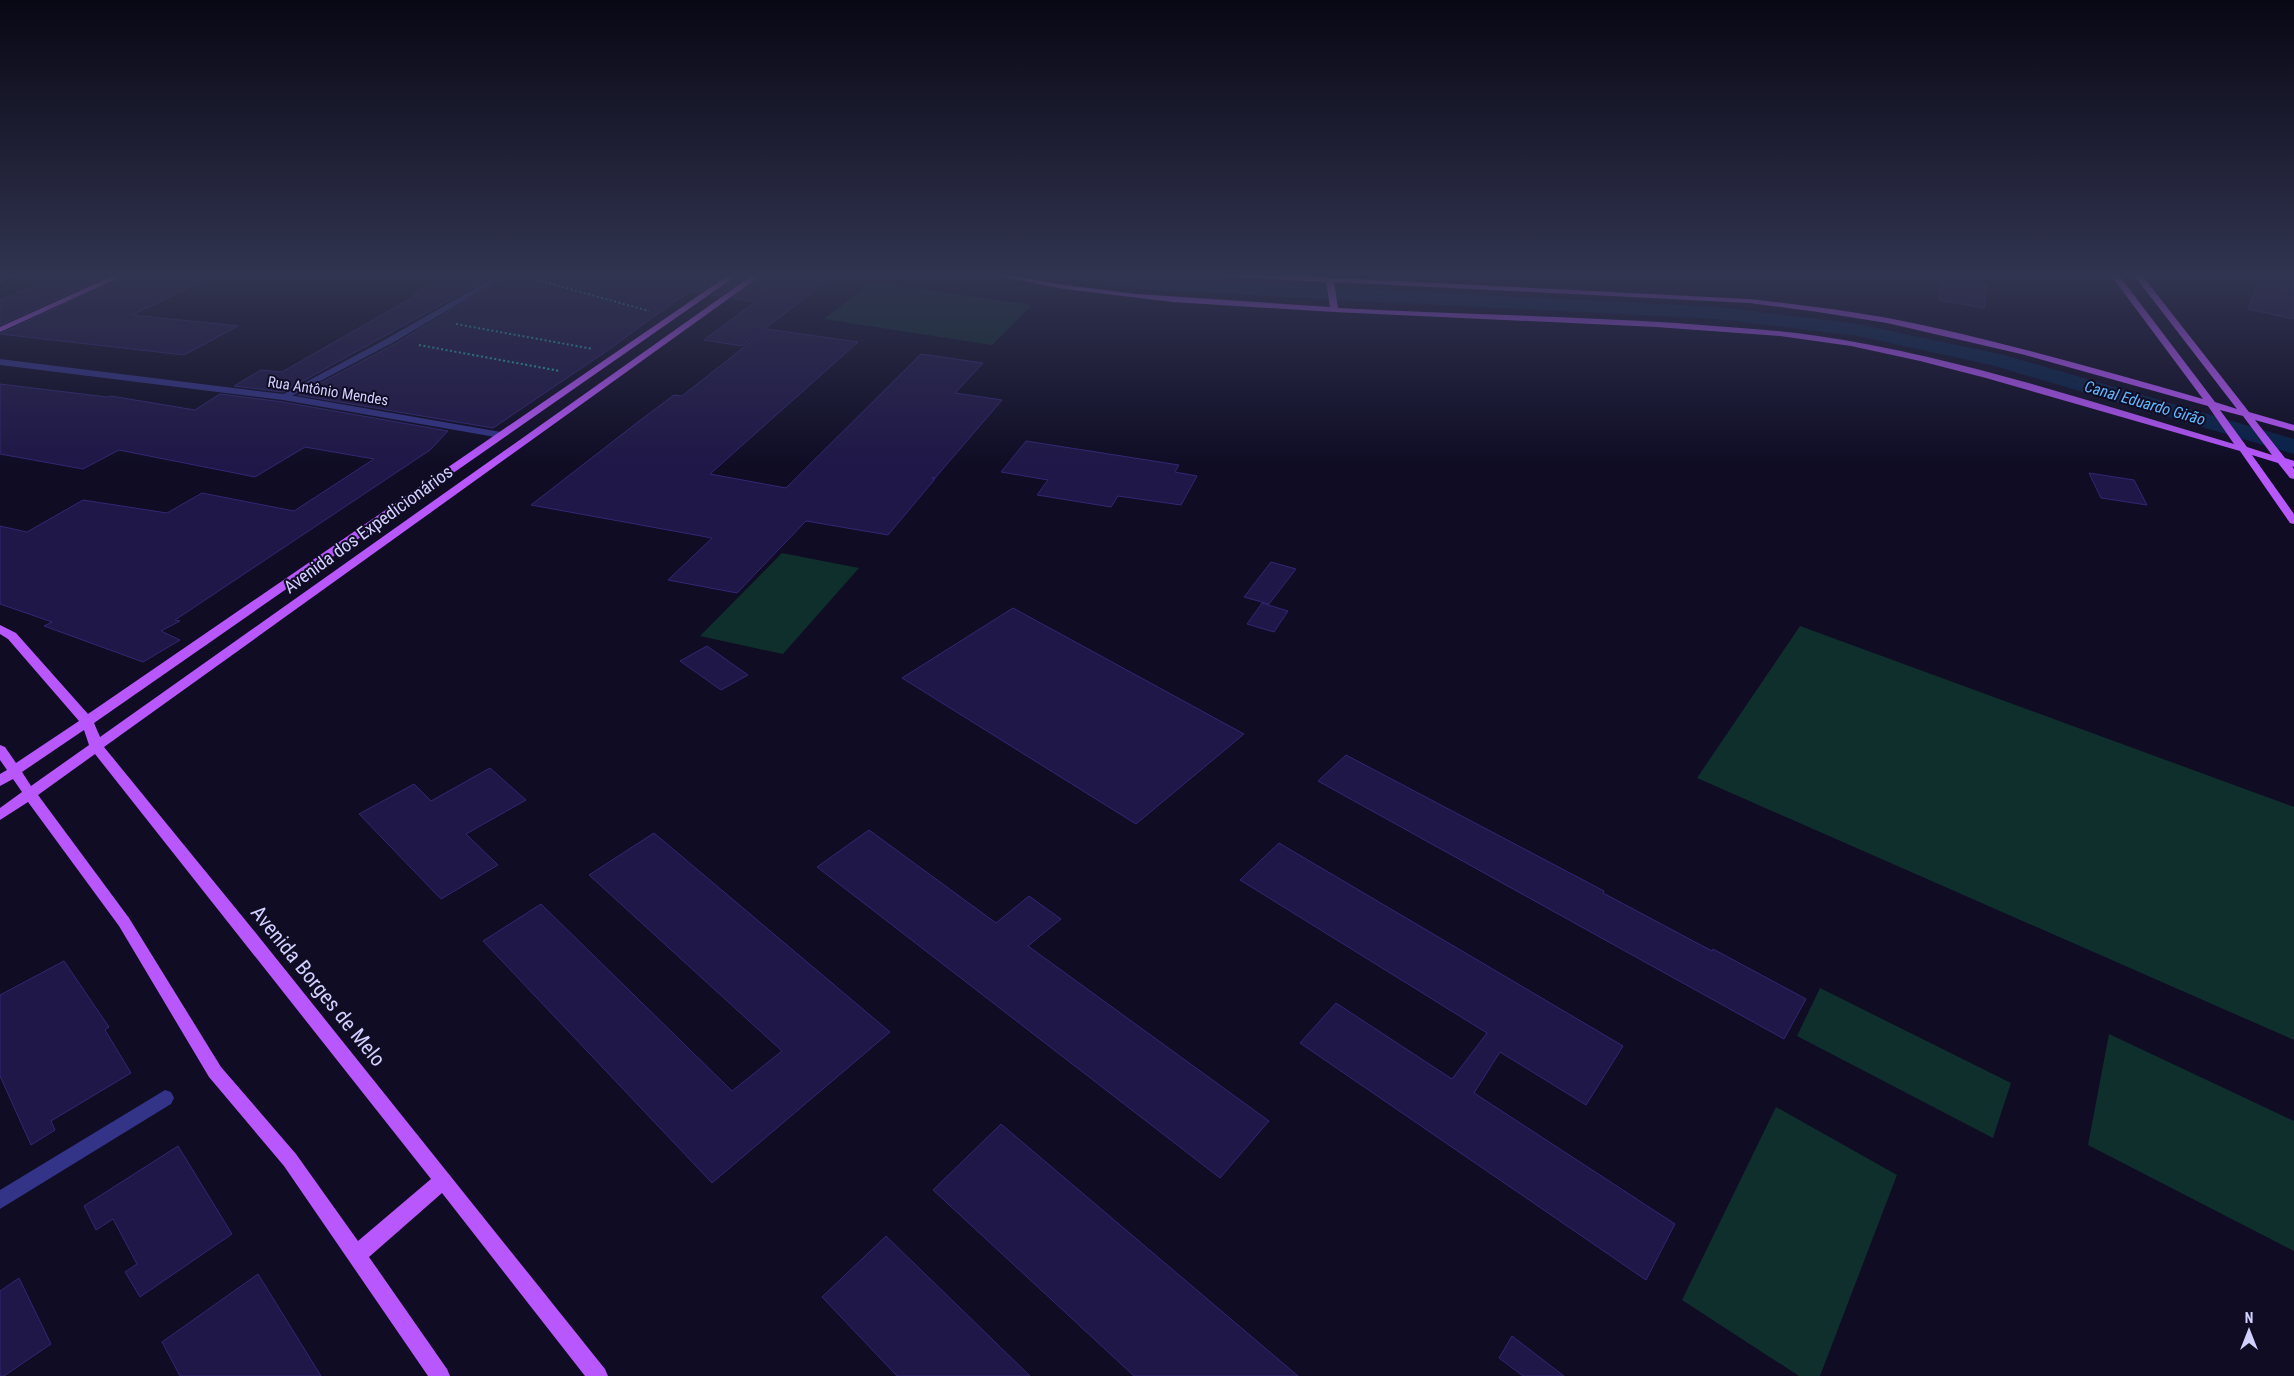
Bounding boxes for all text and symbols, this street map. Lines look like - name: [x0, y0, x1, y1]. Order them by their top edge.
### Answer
- street label: Rua Antônio Mendes: [266, 373, 390, 409]
- water label: Canal Eduardo Girão: [2082, 377, 2208, 429]
- street label: Avenida dos Expedicionários: [279, 461, 457, 597]
- street label: Avenida Borges de Melo: [246, 901, 390, 1071]
- north arrow: [2224, 1306, 2274, 1356]
- text: N: [2245, 1310, 2253, 1326]

